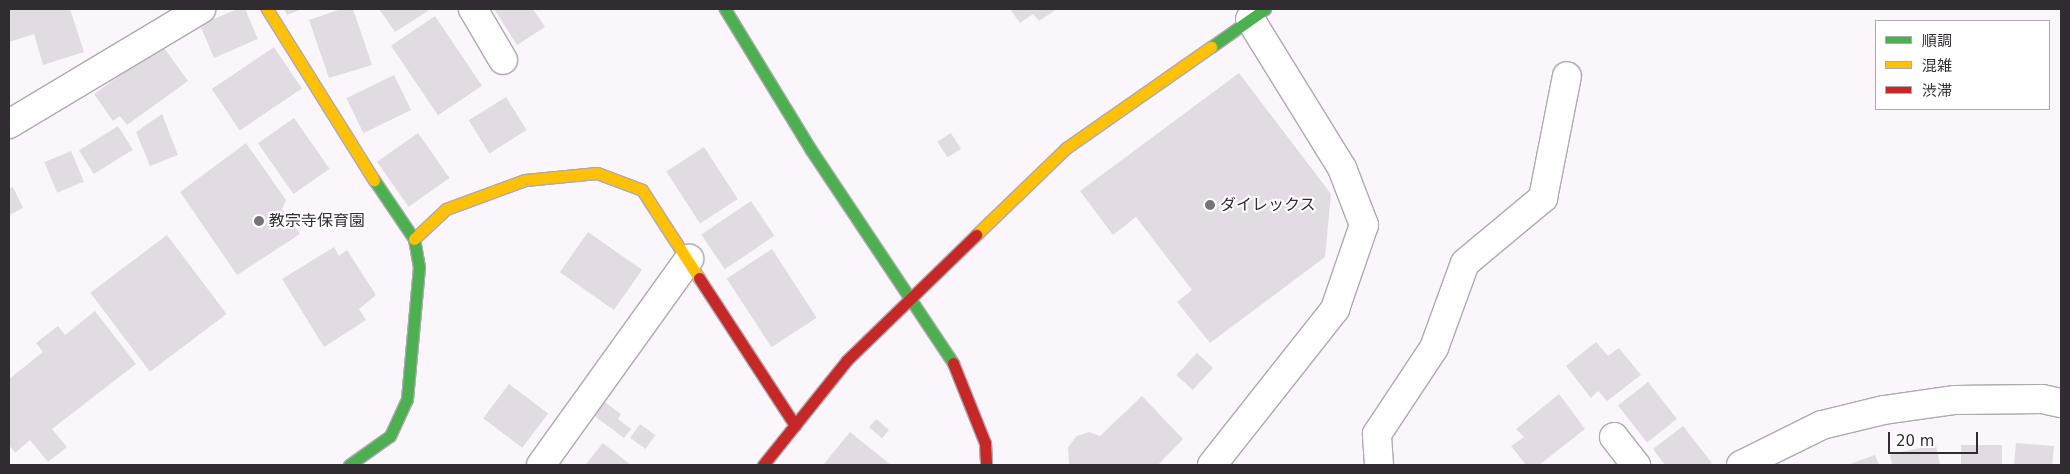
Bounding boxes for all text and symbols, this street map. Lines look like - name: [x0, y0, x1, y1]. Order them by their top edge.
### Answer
- legend: [1875, 20, 2050, 110]
- text: 順調: [1922, 32, 1952, 50]
- text: 混雑: [1922, 57, 1952, 75]
- text: 渋滞: [1922, 82, 1952, 100]
- place label: ダイレックス: [1220, 195, 1316, 215]
- marker: ダイレックス: [1204, 199, 1216, 211]
- place label: 教宗寺保育園: [269, 211, 365, 231]
- marker: 教宗寺保育園: [253, 215, 265, 227]
- scale bar: [1890, 422, 1980, 454]
- text: 20 m: [1896, 432, 1934, 450]

